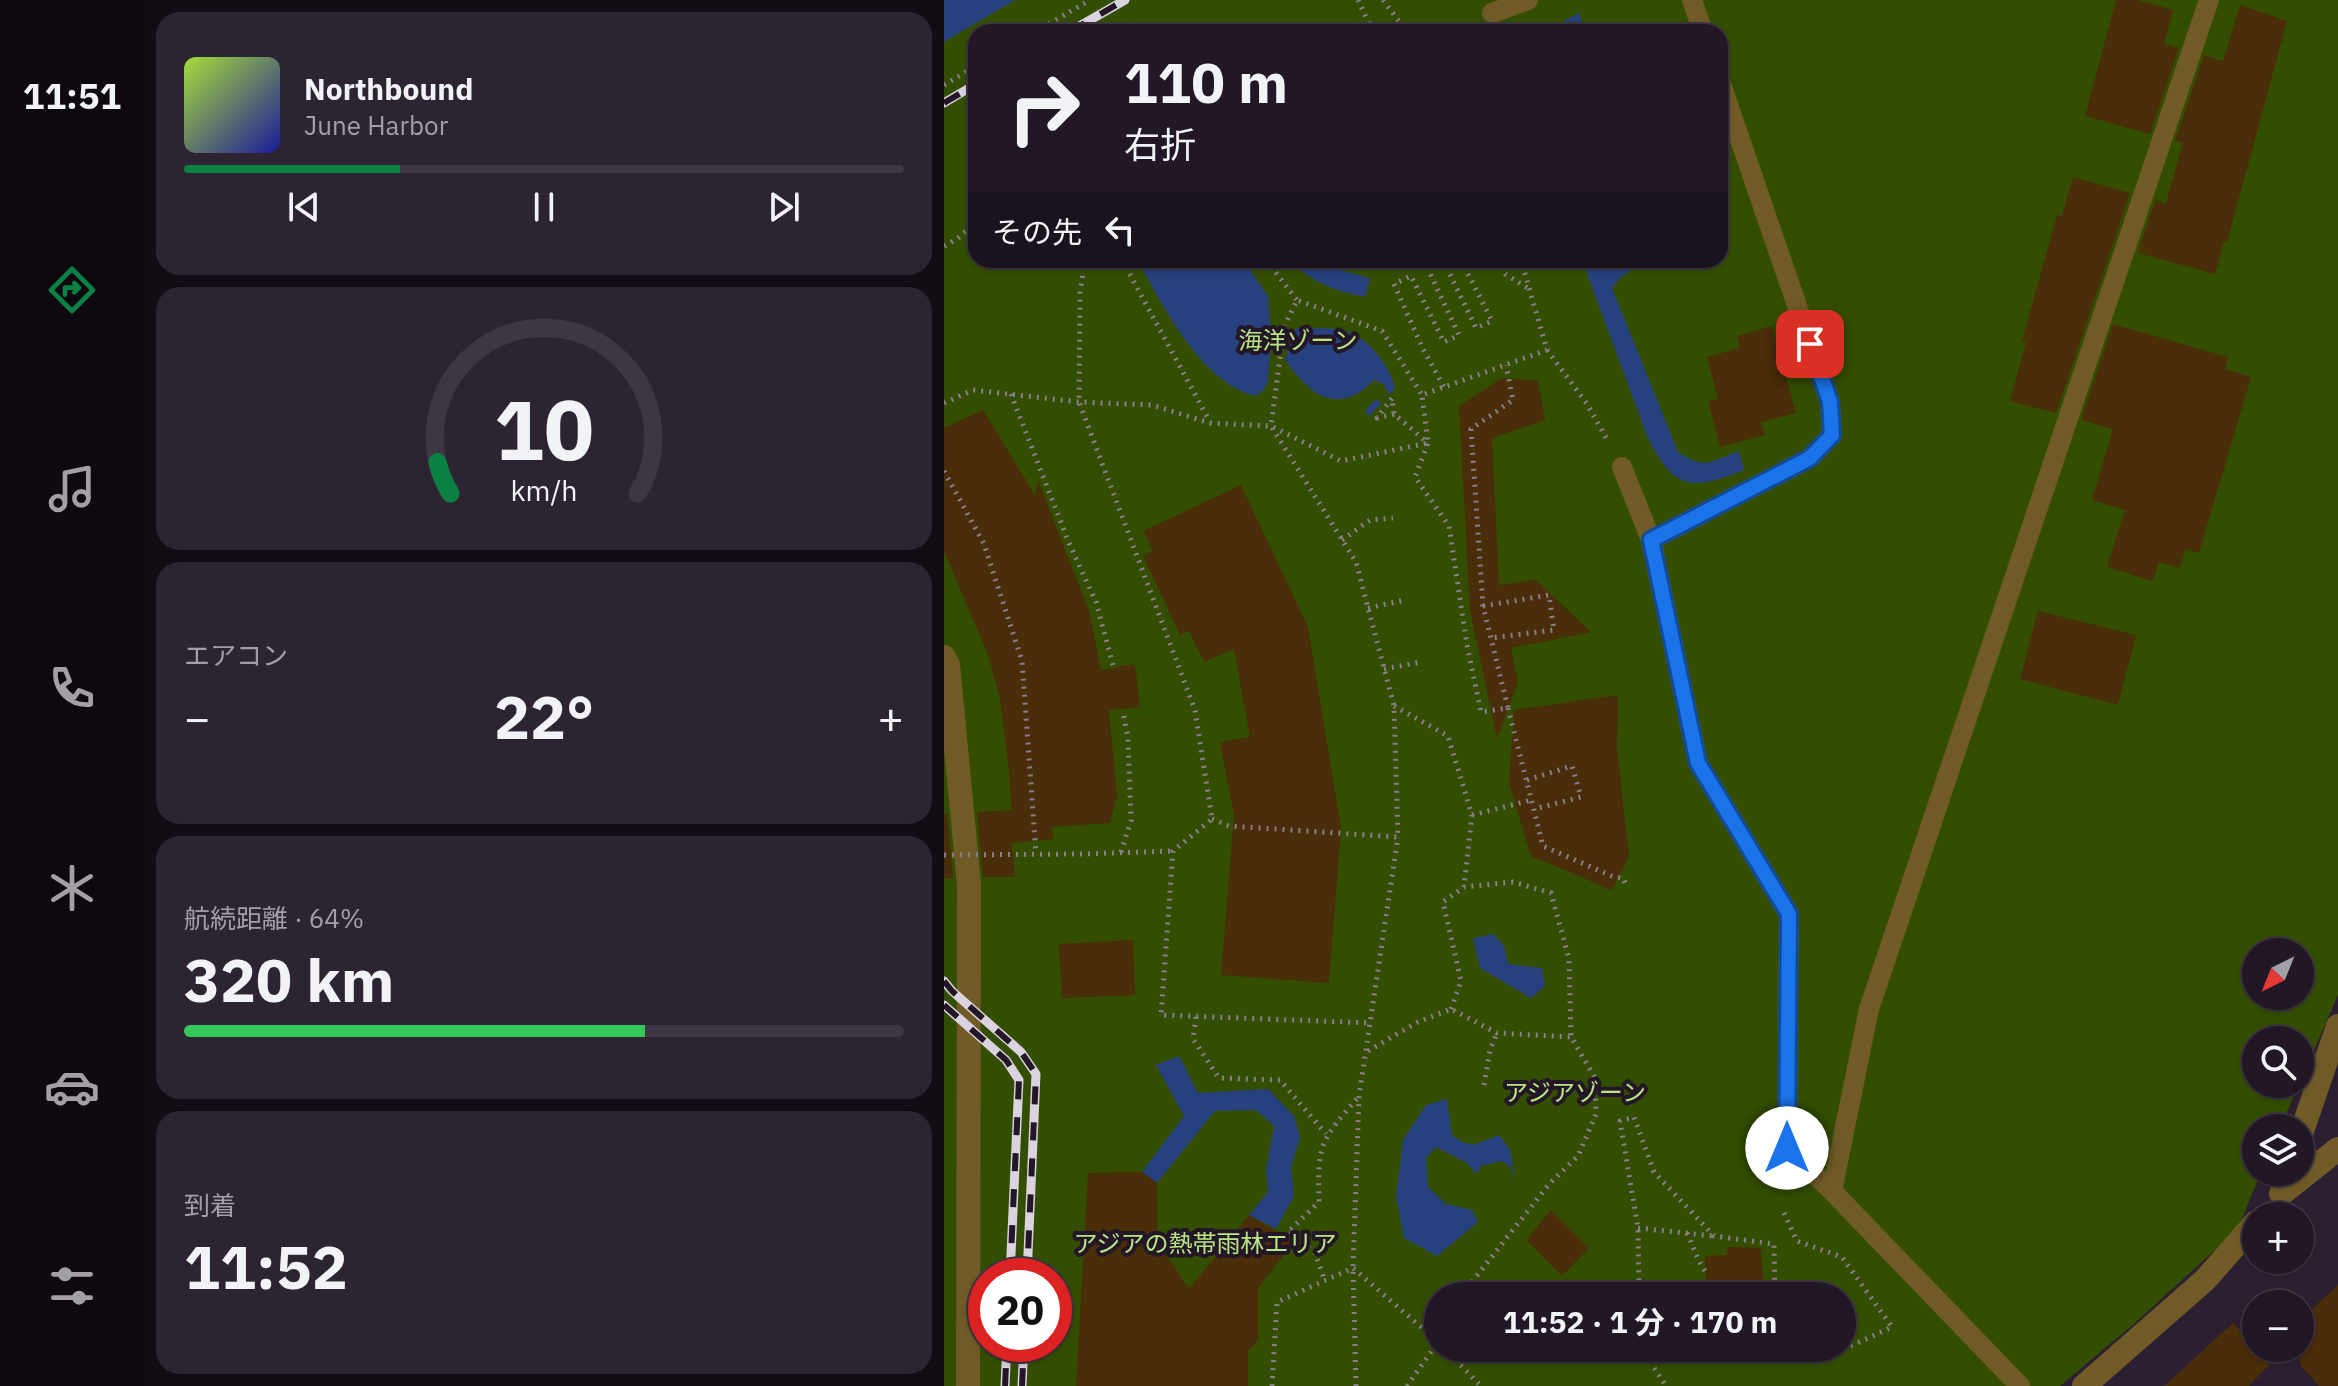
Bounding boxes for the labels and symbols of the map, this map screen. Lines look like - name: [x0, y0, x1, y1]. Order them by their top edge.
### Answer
- pin: [1776, 310, 1844, 378]
- park label: 海洋ゾーン: [1239, 324, 1357, 356]
- north arrow: [2242, 938, 2314, 1010]
- park label: アジアゾーン: [1504, 1076, 1646, 1108]
- position arrow: [1745, 1106, 1829, 1190]
- park label: アジアの熱帯雨林エリア: [1073, 1227, 1337, 1259]
- speed limit sign: 20: [968, 1258, 1072, 1362]

